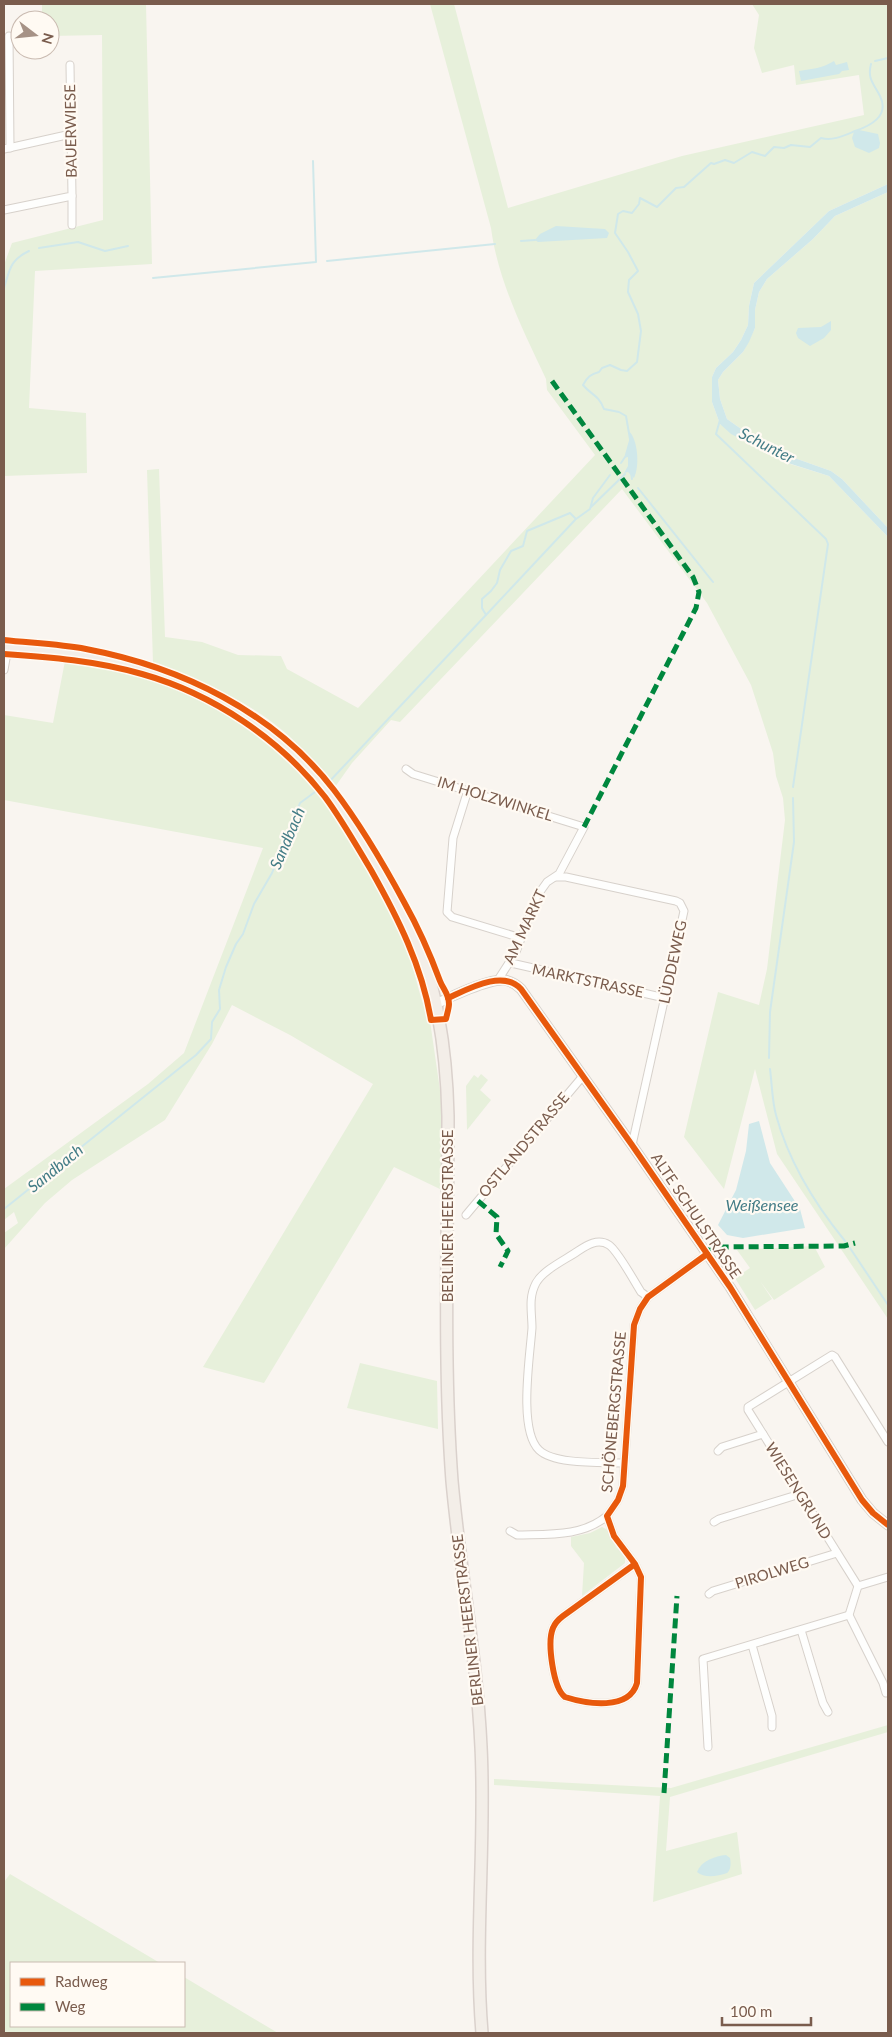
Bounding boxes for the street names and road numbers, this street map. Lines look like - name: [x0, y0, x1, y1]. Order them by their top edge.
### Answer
- street label: BAUERWIESE: [60, 84, 80, 178]
- street label: IM HOLZWINKEL: [435, 772, 555, 824]
- street label: AM MARKT: [499, 886, 549, 967]
- street label: LÜDDEWEG: [654, 918, 690, 1005]
- street label: MARKTSTRASSE: [531, 959, 646, 1001]
- street label: OSTLANDSTRASSE: [474, 1088, 572, 1200]
- street label: BERLINER HEERSTRASSE: [438, 1130, 456, 1302]
- street label: ALTE SCHULSTRASSE: [648, 1149, 746, 1282]
- street label: SCHÖNEBERGSTRASSE: [597, 1331, 629, 1493]
- street label: WIESENGRUND: [762, 1439, 836, 1542]
- street label: BERLINER HEERSTRASSE: [448, 1533, 486, 1707]
- street label: PIROLWEG: [733, 1552, 811, 1592]

